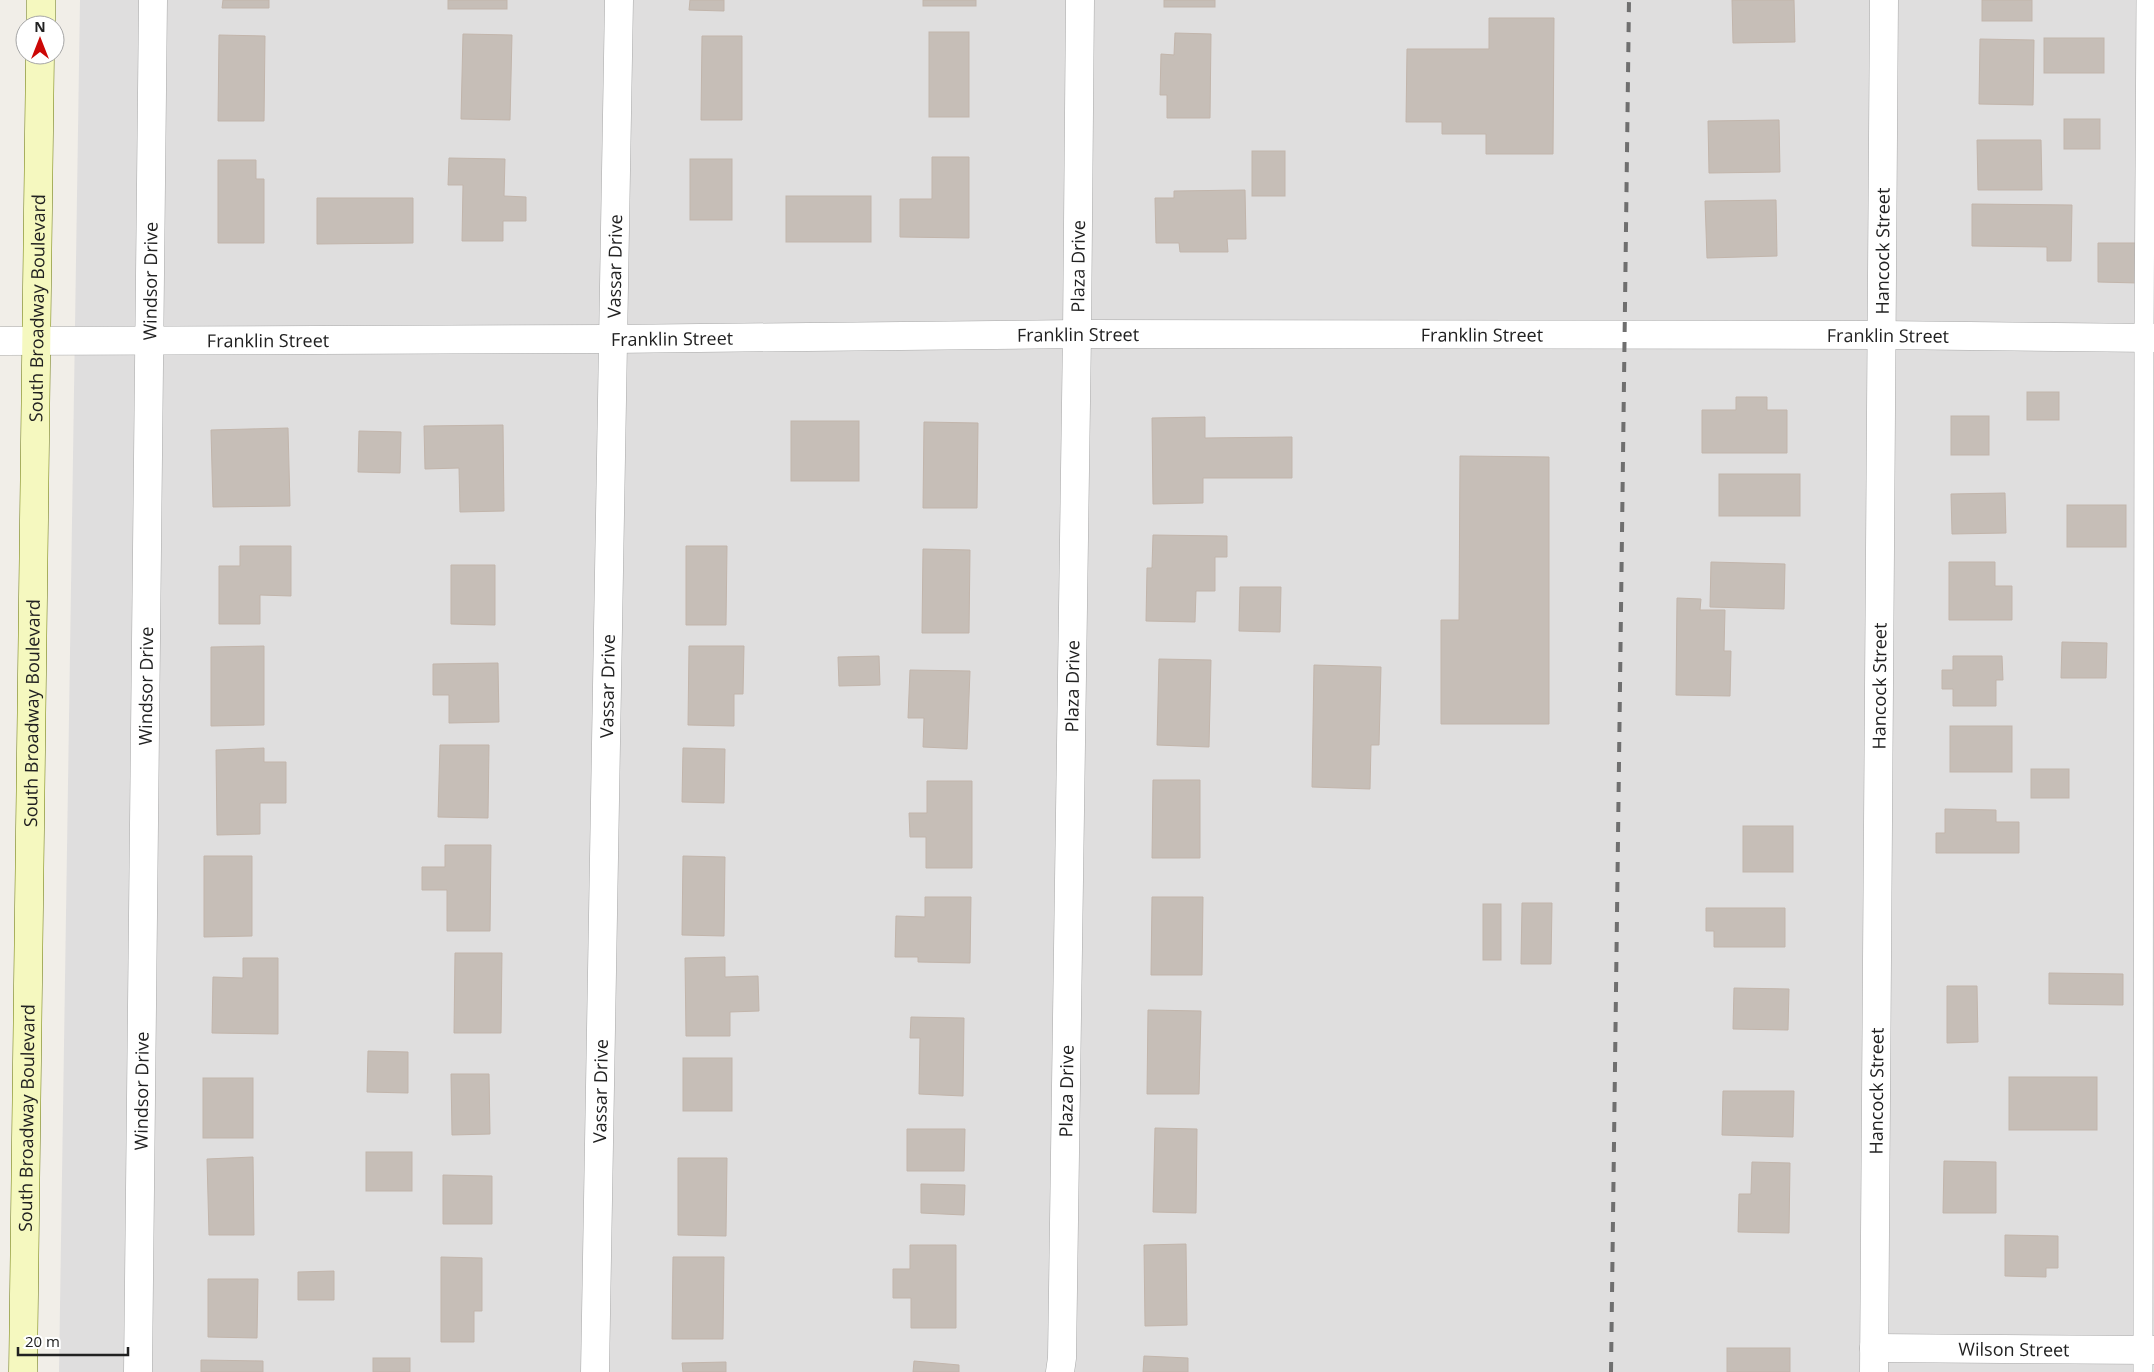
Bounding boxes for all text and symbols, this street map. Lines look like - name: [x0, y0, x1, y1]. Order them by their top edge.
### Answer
- north arrow: [15, 15, 65, 65]
- text: N: [34, 17, 46, 36]
- street label: Hancock Street: [1870, 188, 1895, 315]
- street label: South Broadway Boulevard: [23, 194, 50, 422]
- street label: Vassar Drive: [601, 214, 627, 318]
- street label: Plaza Drive: [1065, 220, 1090, 313]
- street label: Windsor Drive: [137, 222, 163, 341]
- street label: Franklin Street: [1017, 322, 1139, 347]
- street label: Franklin Street: [1421, 322, 1543, 347]
- street label: Franklin Street: [1827, 323, 1949, 348]
- street label: Franklin Street: [611, 326, 733, 351]
- street label: Franklin Street: [207, 328, 329, 352]
- street label: South Broadway Boulevard: [18, 599, 45, 827]
- street label: Hancock Street: [1867, 622, 1891, 750]
- street label: Windsor Drive: [133, 627, 158, 746]
- street label: Vassar Drive: [594, 634, 620, 738]
- street label: Plaza Drive: [1059, 640, 1085, 733]
- street label: South Broadway Boulevard: [13, 1004, 40, 1232]
- street label: Hancock Street: [1864, 1027, 1889, 1155]
- street label: Windsor Drive: [128, 1032, 154, 1151]
- street label: Vassar Drive: [587, 1039, 613, 1143]
- street label: Plaza Drive: [1053, 1045, 1079, 1138]
- scale bar: [18, 1324, 128, 1356]
- text: 20 m: [25, 1331, 60, 1351]
- street label: Wilson Street: [1958, 1337, 2070, 1361]

